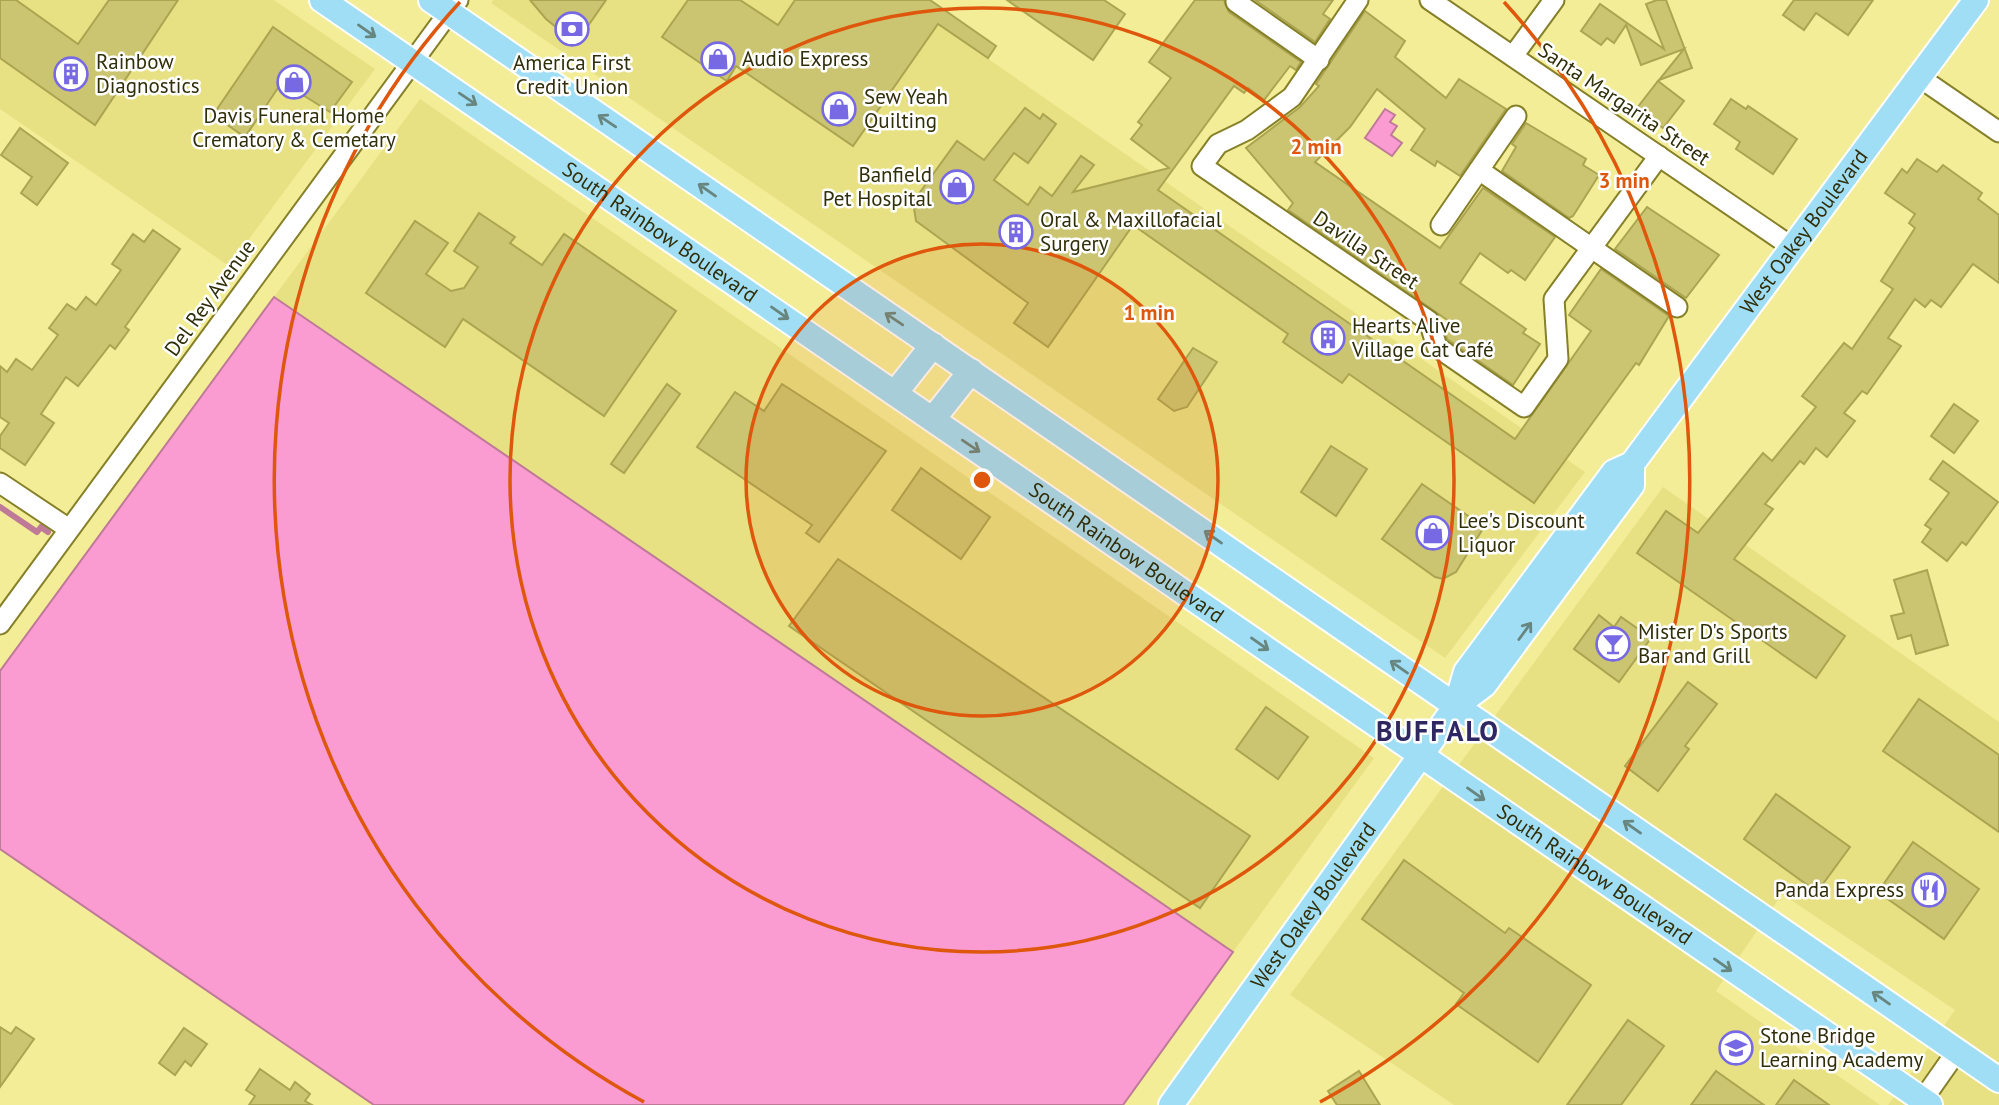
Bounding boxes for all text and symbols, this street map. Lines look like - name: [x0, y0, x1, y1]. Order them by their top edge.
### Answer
- bank icon: America First Credit Union: [553, 10, 591, 48]
- one-way arrow: [357, 24, 376, 38]
- street label: Santa Margarita Street: [1533, 36, 1715, 171]
- shop icon: Audio Express: [699, 40, 737, 78]
- place label: Audio Express: [742, 45, 868, 72]
- place label: Rainbow Diagnostics: [96, 48, 200, 99]
- place label: America First Credit Union: [513, 49, 631, 100]
- building icon: Rainbow Diagnostics: [52, 55, 90, 93]
- shop icon: Davis Funeral Home Crematory & Cemetary: [275, 63, 313, 101]
- place label: Sew Yeah Quilting: [864, 83, 948, 134]
- shop icon: Sew Yeah Quilting: [820, 90, 858, 128]
- one-way arrow: [458, 93, 478, 107]
- place label: Davis Funeral Home Crematory & Cemetary: [192, 102, 396, 153]
- one-way arrow: [598, 114, 617, 128]
- text: 2 min: [1290, 133, 1342, 160]
- street label: West Oakey Boulevard: [1734, 144, 1873, 320]
- street label: South Rainbow Boulevard: [557, 155, 763, 308]
- place label: Banfield Pet Hospital: [823, 161, 932, 212]
- text: 3 min: [1598, 167, 1650, 194]
- shop icon: Banfield Pet Hospital: [938, 168, 976, 206]
- one-way arrow: [698, 182, 717, 197]
- street label: Davilla Street: [1308, 204, 1424, 295]
- place label: Oral & Maxillofacial Surgery: [1040, 206, 1222, 257]
- building icon: Oral & Maxillofacial Surgery: [997, 213, 1035, 251]
- street label: Del Rey Avenue: [158, 234, 261, 361]
- text: 1 min: [1123, 299, 1175, 326]
- one-way arrow: [770, 306, 789, 320]
- one-way arrow: [885, 311, 904, 326]
- place label: Hearts Alive Village Cat Café: [1351, 312, 1494, 363]
- building icon: Hearts Alive Village Cat Café: [1309, 319, 1347, 357]
- one-way arrow: [961, 439, 980, 453]
- centre of rings: [970, 468, 994, 492]
- street label: South Rainbow Boulevard: [1024, 476, 1229, 629]
- place label: Lee's Discount Liquor: [1458, 507, 1585, 558]
- shop icon: Lee's Discount Liquor: [1414, 514, 1452, 552]
- one-way arrow: [1204, 530, 1223, 544]
- place label: Mister D's Sports Bar and Grill: [1638, 618, 1788, 669]
- one-way arrow: [1517, 621, 1532, 640]
- bar icon: Mister D's Sports Bar and Grill: [1594, 625, 1632, 663]
- one-way arrow: [1250, 637, 1269, 651]
- one-way arrow: [1390, 660, 1410, 674]
- district label: BUFFALO: [1376, 712, 1500, 749]
- one-way arrow: [1466, 787, 1485, 801]
- street label: South Rainbow Boulevard: [1492, 798, 1698, 951]
- street label: West Oakey Boulevard: [1244, 817, 1382, 994]
- one-way arrow: [1623, 820, 1642, 834]
- restaurant icon: Panda Express: [1910, 871, 1948, 909]
- place label: Panda Express: [1775, 876, 1904, 903]
- one-way arrow: [1713, 958, 1732, 972]
- one-way arrow: [1872, 991, 1891, 1005]
- place label: Stone Bridge Learning Academy: [1760, 1022, 1924, 1073]
- school or university icon: Stone Bridge Learning Academy: [1717, 1029, 1755, 1067]

